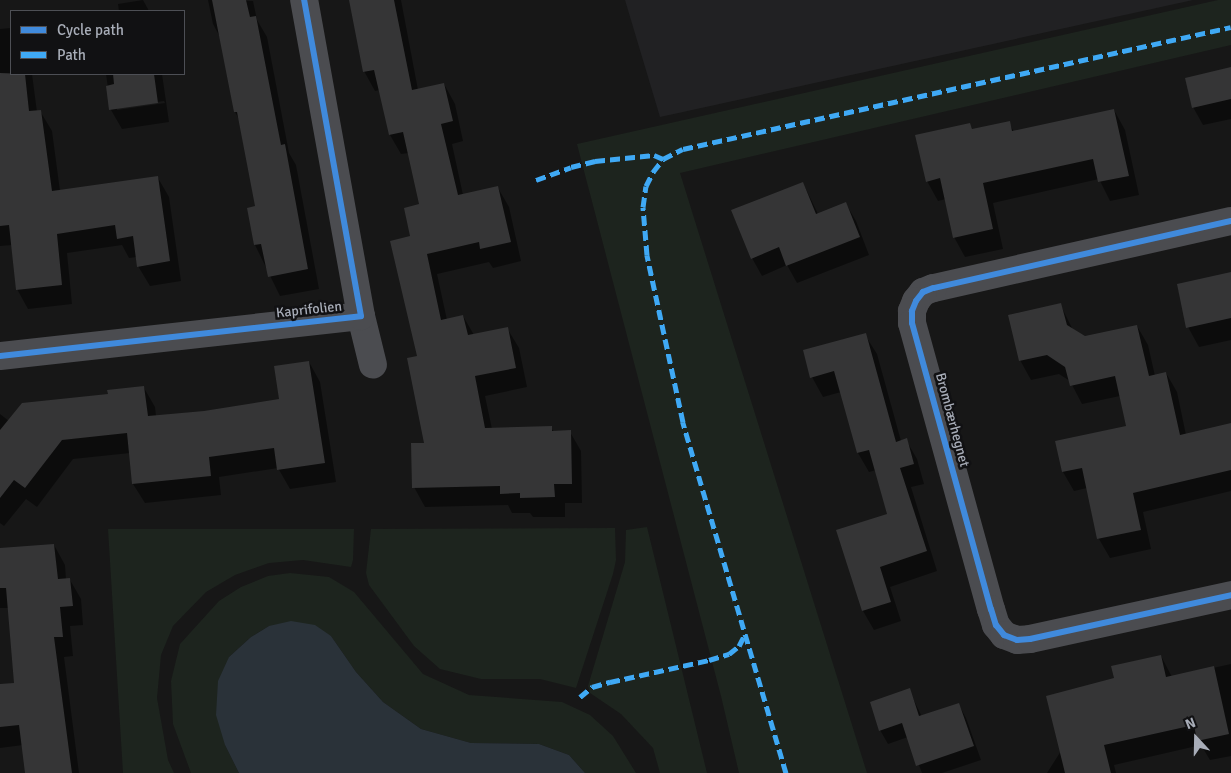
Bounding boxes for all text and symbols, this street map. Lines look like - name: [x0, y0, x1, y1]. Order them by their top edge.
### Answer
- legend: [10, 10, 185, 75]
- text: Cycle path: [57, 21, 124, 39]
- text: Path: [57, 46, 86, 64]
- street label: Kaprifolien: [275, 298, 343, 322]
- street label: Brombærhegnet: [931, 371, 973, 469]
- north arrow: [1171, 713, 1221, 763]
- text: N: [1183, 714, 1198, 733]

